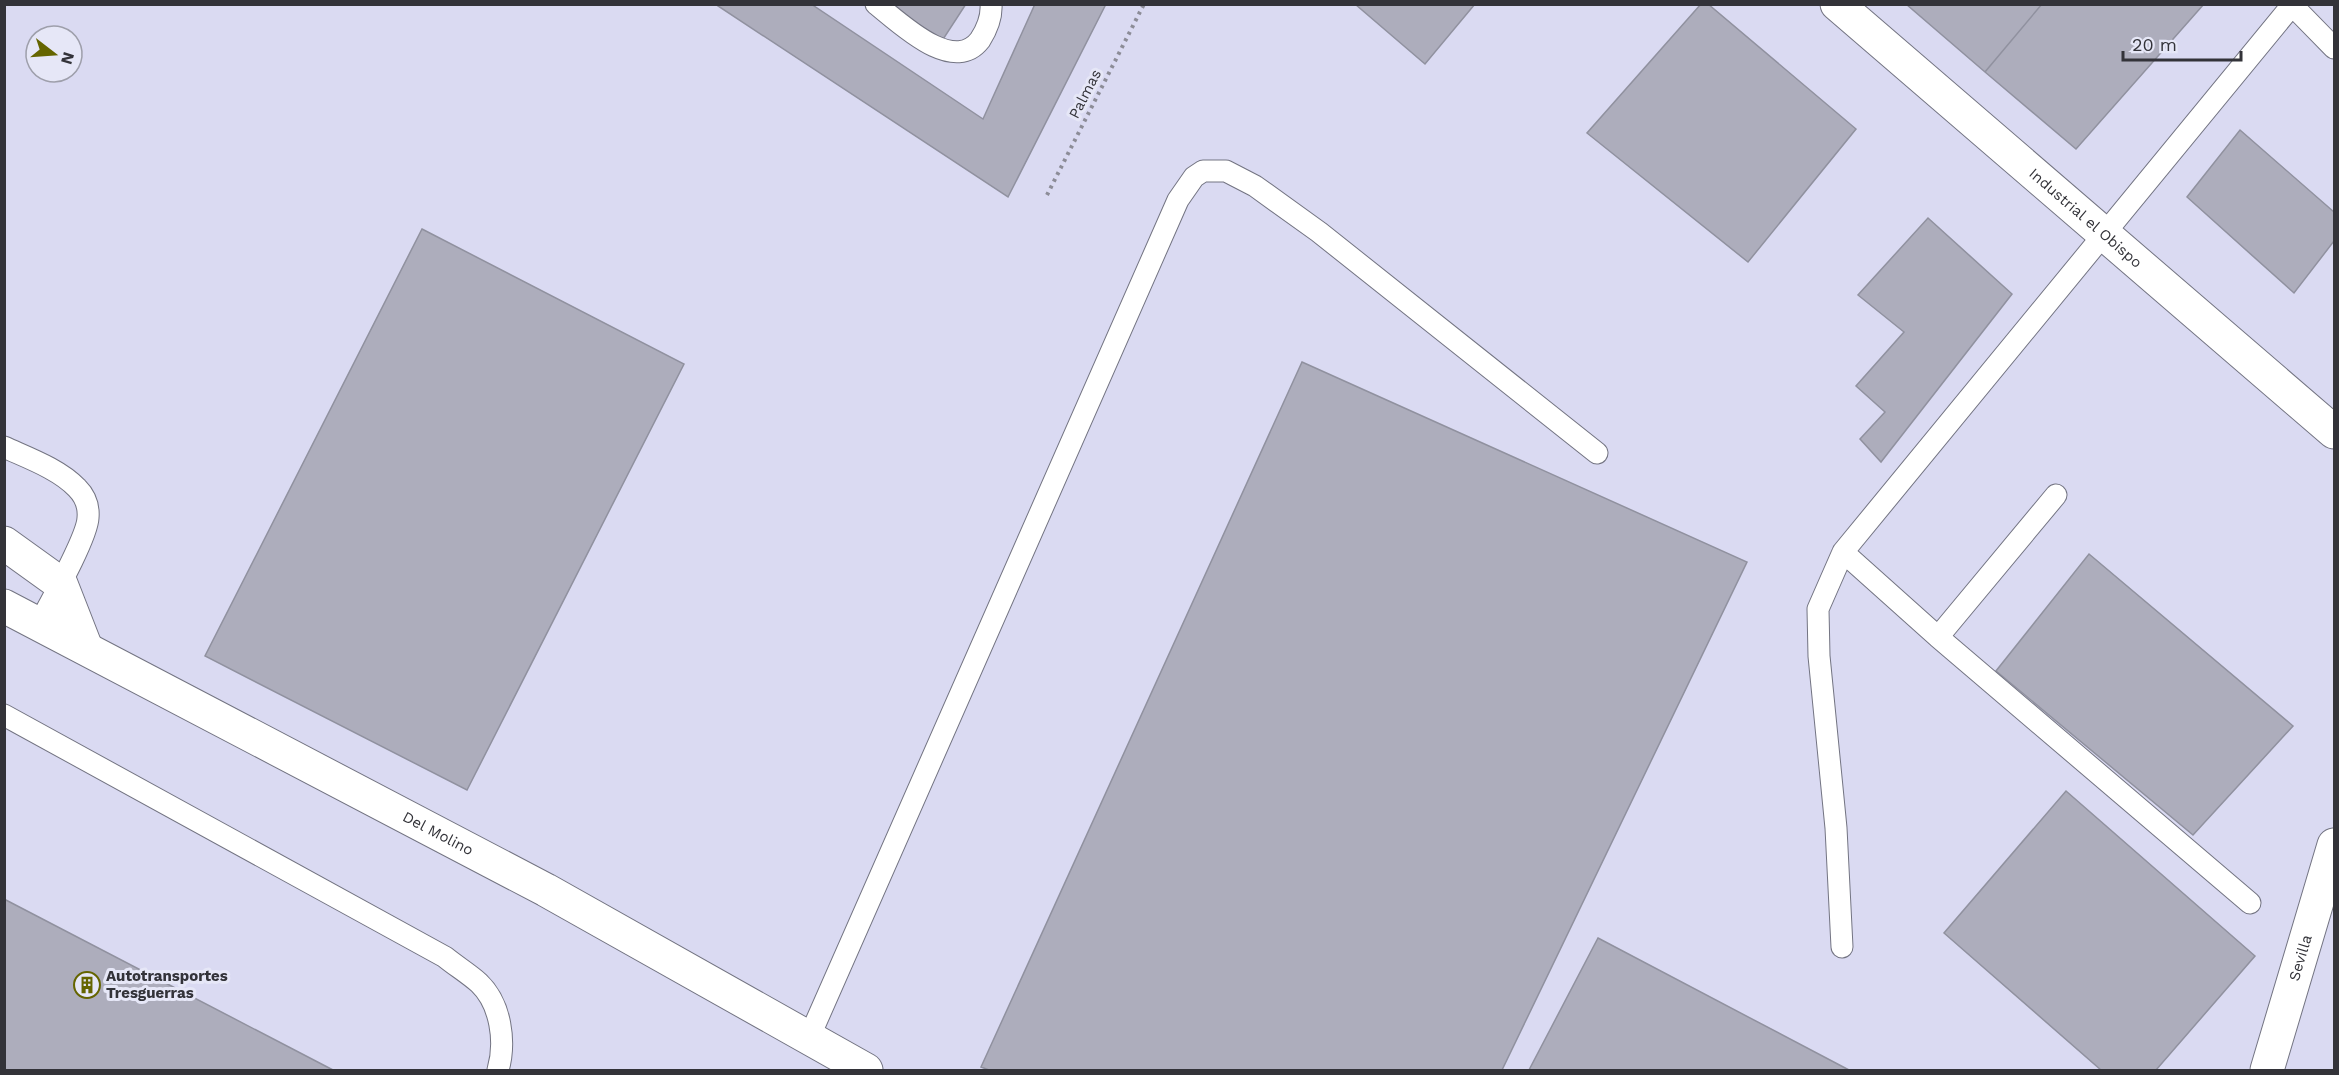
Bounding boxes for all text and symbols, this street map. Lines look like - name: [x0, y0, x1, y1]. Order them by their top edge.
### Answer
- north arrow: [24, 24, 84, 84]
- scale bar: [2123, 24, 2242, 62]
- text: 20 m: [2132, 34, 2177, 55]
- text: N: [57, 50, 79, 67]
- street label: Palmas: [1065, 66, 1105, 122]
- street label: Industrial el Obispo: [2025, 165, 2146, 272]
- street label: Del Molino: [400, 808, 476, 859]
- street label: Sevilla: [2285, 932, 2316, 983]
- place label: Autotransportes Tresguerras: [106, 967, 228, 1002]
- building icon: Autotransportes Tresguerras: [72, 970, 102, 1000]

